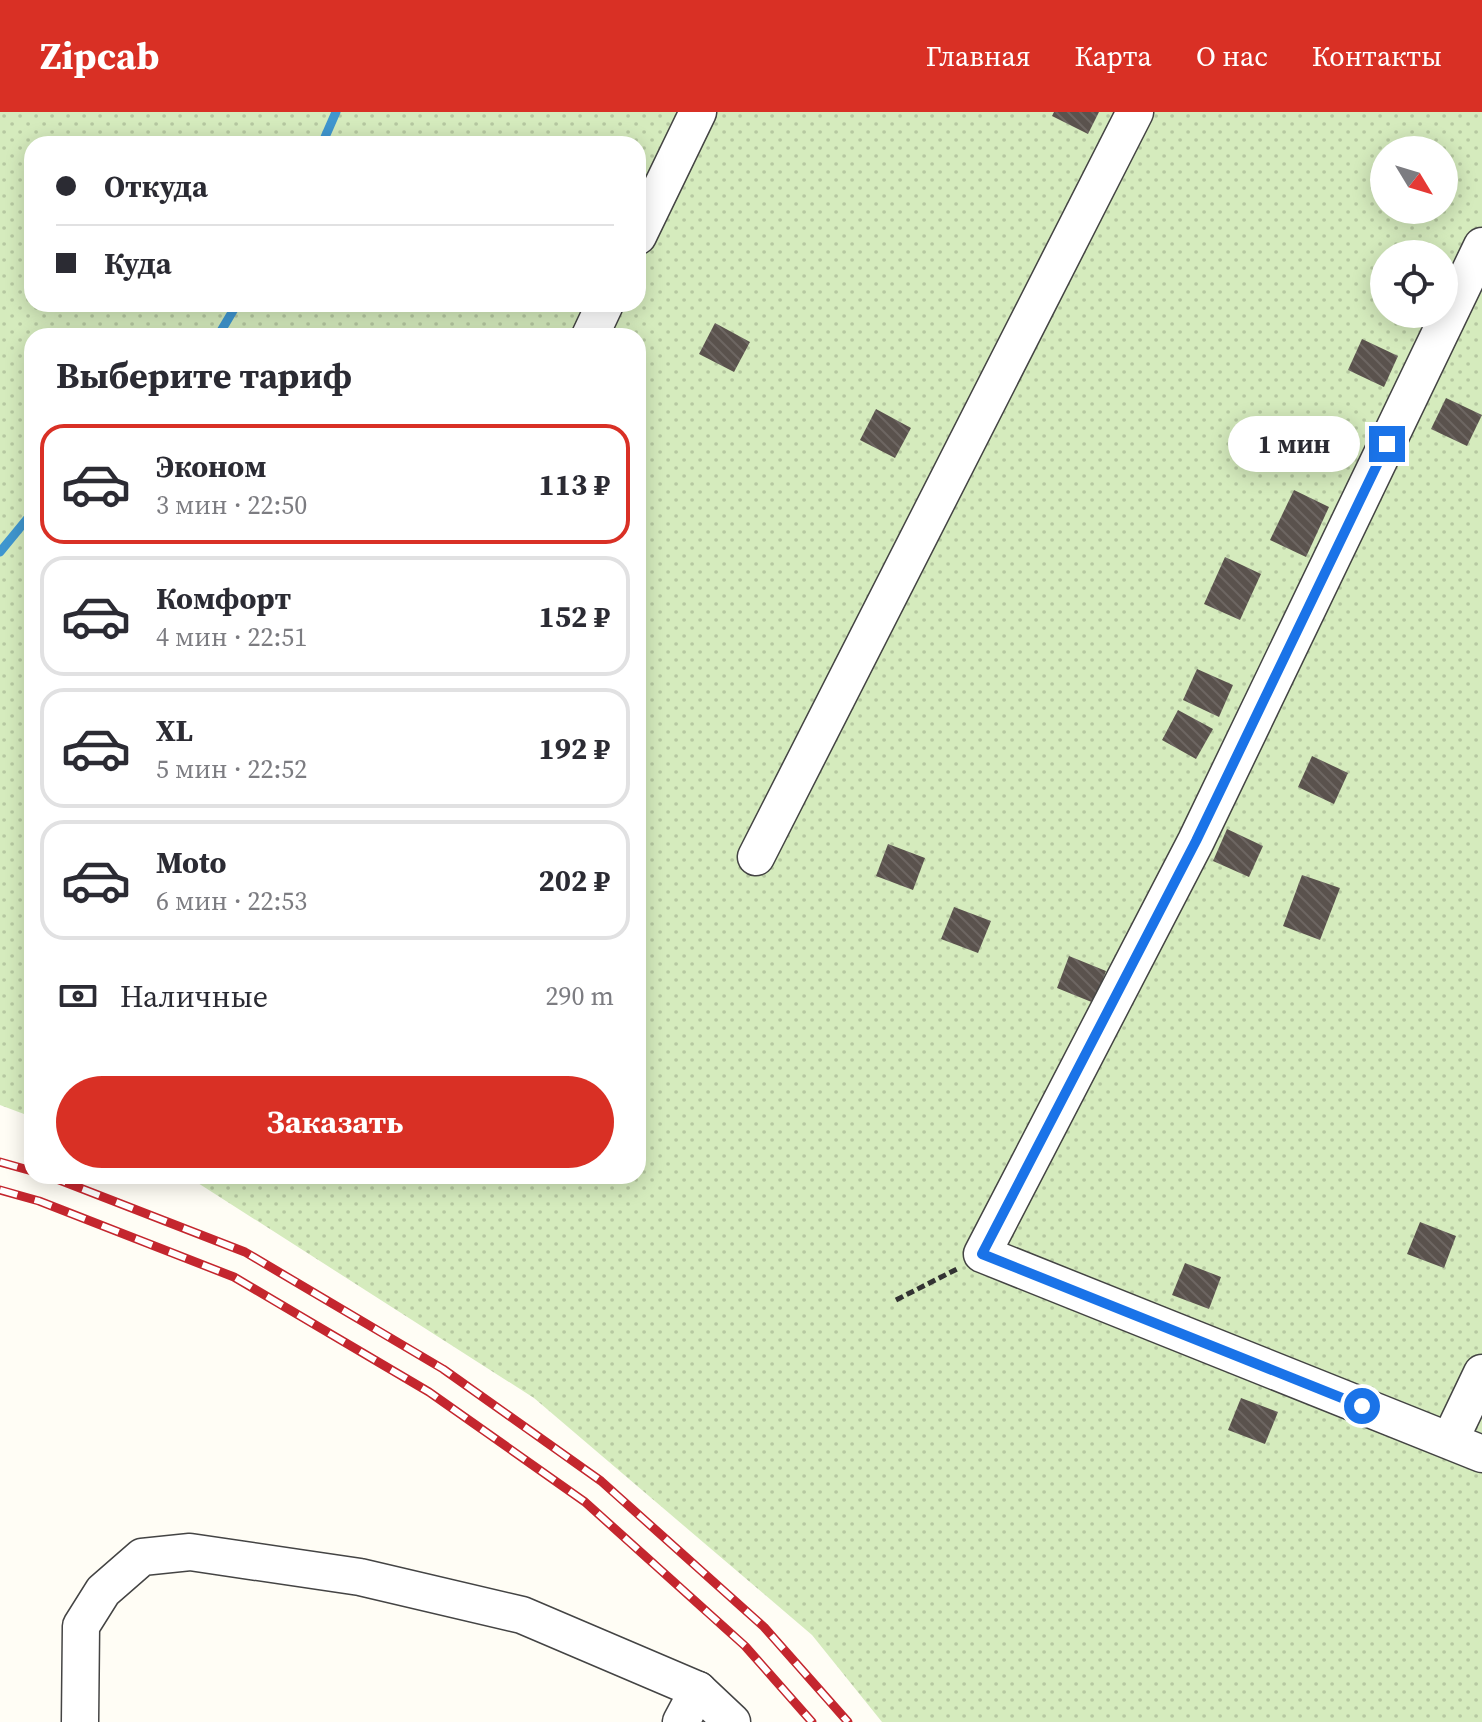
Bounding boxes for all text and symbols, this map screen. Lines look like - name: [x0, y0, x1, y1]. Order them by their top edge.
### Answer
- text: Zipcab: [40, 30, 159, 82]
- text: Главная: [926, 37, 1031, 75]
- text: Карта: [1075, 37, 1152, 75]
- text: О нас: [1196, 37, 1268, 75]
- text: Контакты: [1312, 37, 1442, 75]
- north arrow: [1370, 136, 1458, 224]
- map controls: [1370, 136, 1458, 328]
- text: Откуда: [104, 166, 208, 207]
- button: locate: [1370, 240, 1458, 328]
- text: Куда: [104, 243, 172, 284]
- text: Выберите тариф: [56, 351, 352, 400]
- callout: 1 мин: [1227, 416, 1359, 472]
- text: 1 мин: [1258, 426, 1330, 462]
- route end: [1369, 426, 1405, 462]
- text: Эконом: [156, 446, 267, 487]
- icon: car: [60, 448, 132, 520]
- text: 113 ₽: [539, 464, 610, 505]
- text: 3 мин · 22:50: [156, 487, 307, 523]
- text: Комфорт: [156, 578, 291, 619]
- icon: car: [60, 580, 132, 652]
- text: 152 ₽: [539, 596, 610, 637]
- text: 4 мин · 22:51: [156, 619, 307, 655]
- text: XL: [156, 710, 193, 751]
- icon: car: [60, 712, 132, 784]
- text: 192 ₽: [539, 728, 610, 769]
- text: 5 мин · 22:52: [156, 751, 307, 787]
- text: Moto: [156, 842, 227, 883]
- icon: car: [60, 844, 132, 916]
- text: 202 ₽: [539, 860, 610, 901]
- text: 6 мин · 22:53: [156, 883, 307, 919]
- icon: cash: [56, 974, 100, 1018]
- text: Наличные: [120, 976, 268, 1017]
- text: 290 m: [546, 978, 614, 1014]
- button: Заказать: [56, 1076, 614, 1168]
- route start: [1344, 1388, 1380, 1424]

